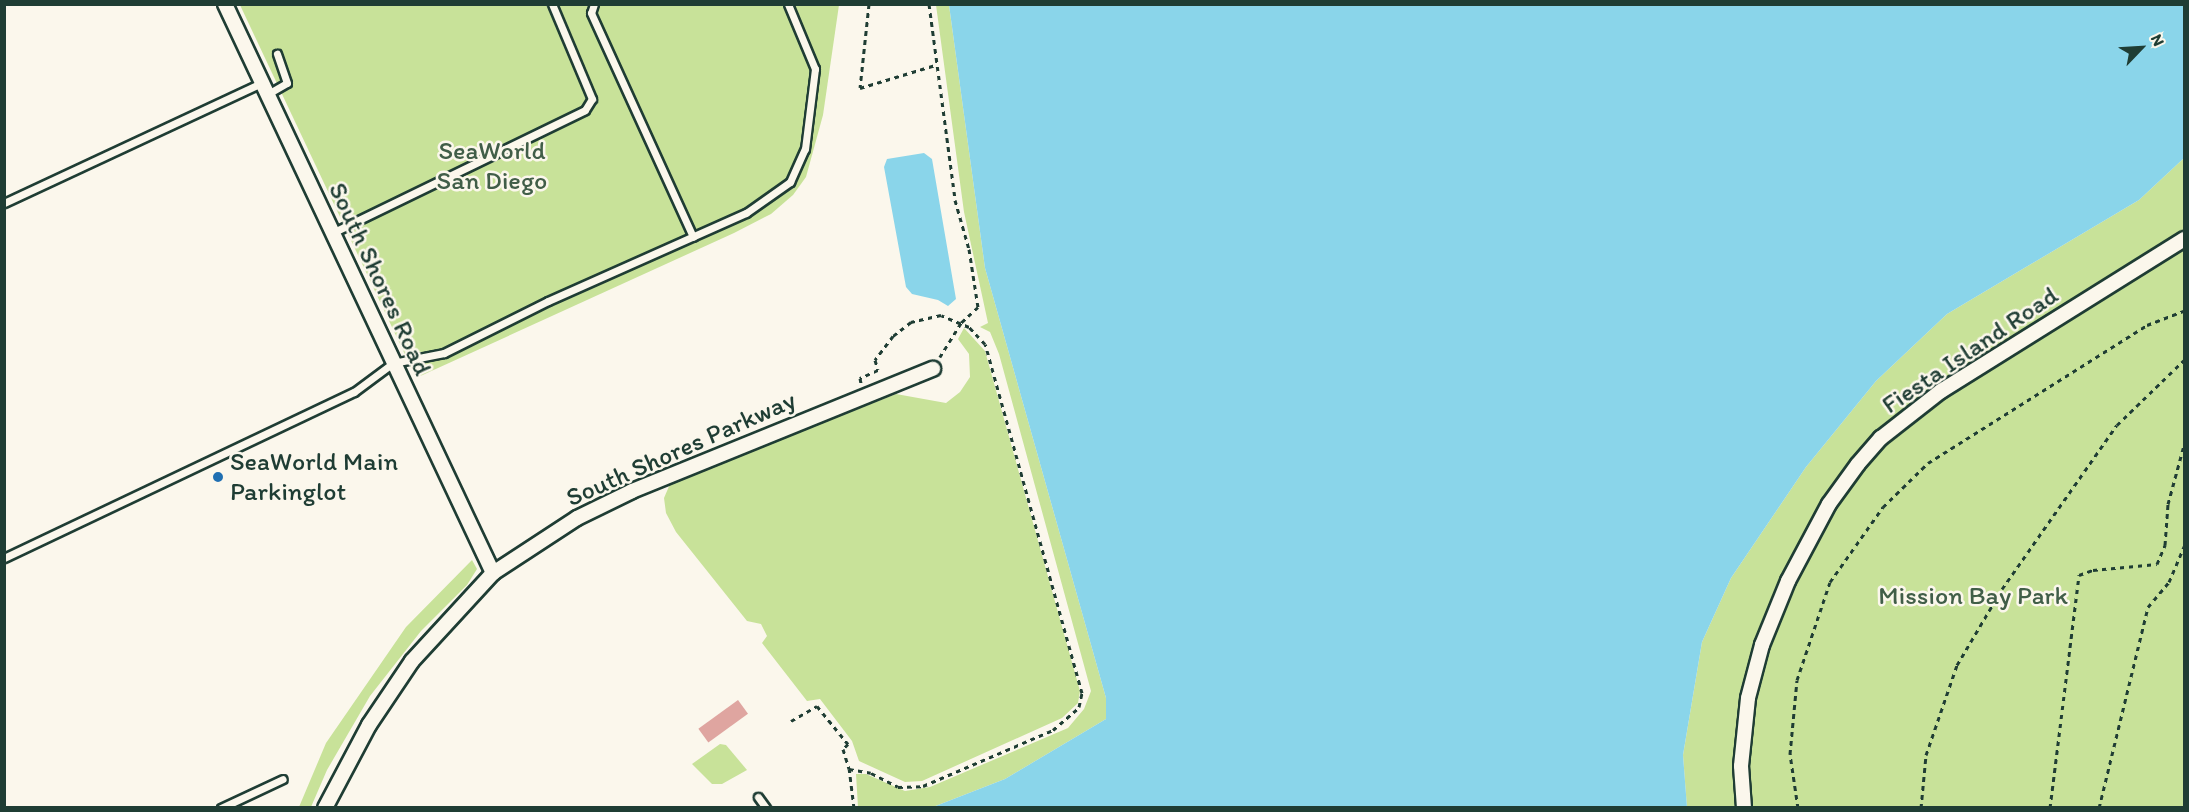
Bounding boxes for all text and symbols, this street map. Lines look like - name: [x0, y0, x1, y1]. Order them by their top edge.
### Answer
- north arrow: [2111, 18, 2171, 78]
- text: N: [2147, 31, 2169, 49]
- park label: SeaWorld San Diego: [436, 135, 548, 196]
- street label: South Shores Road: [322, 178, 438, 380]
- street label: Fiesta Island Road: [1876, 279, 2064, 421]
- street label: South Shores Parkway: [562, 385, 800, 513]
- place label: SeaWorld Main Parkinglot: [230, 446, 398, 508]
- marker: SeaWorld Main Parkinglot: [211, 470, 225, 484]
- park label: Mission Bay Park: [1878, 580, 2068, 612]

